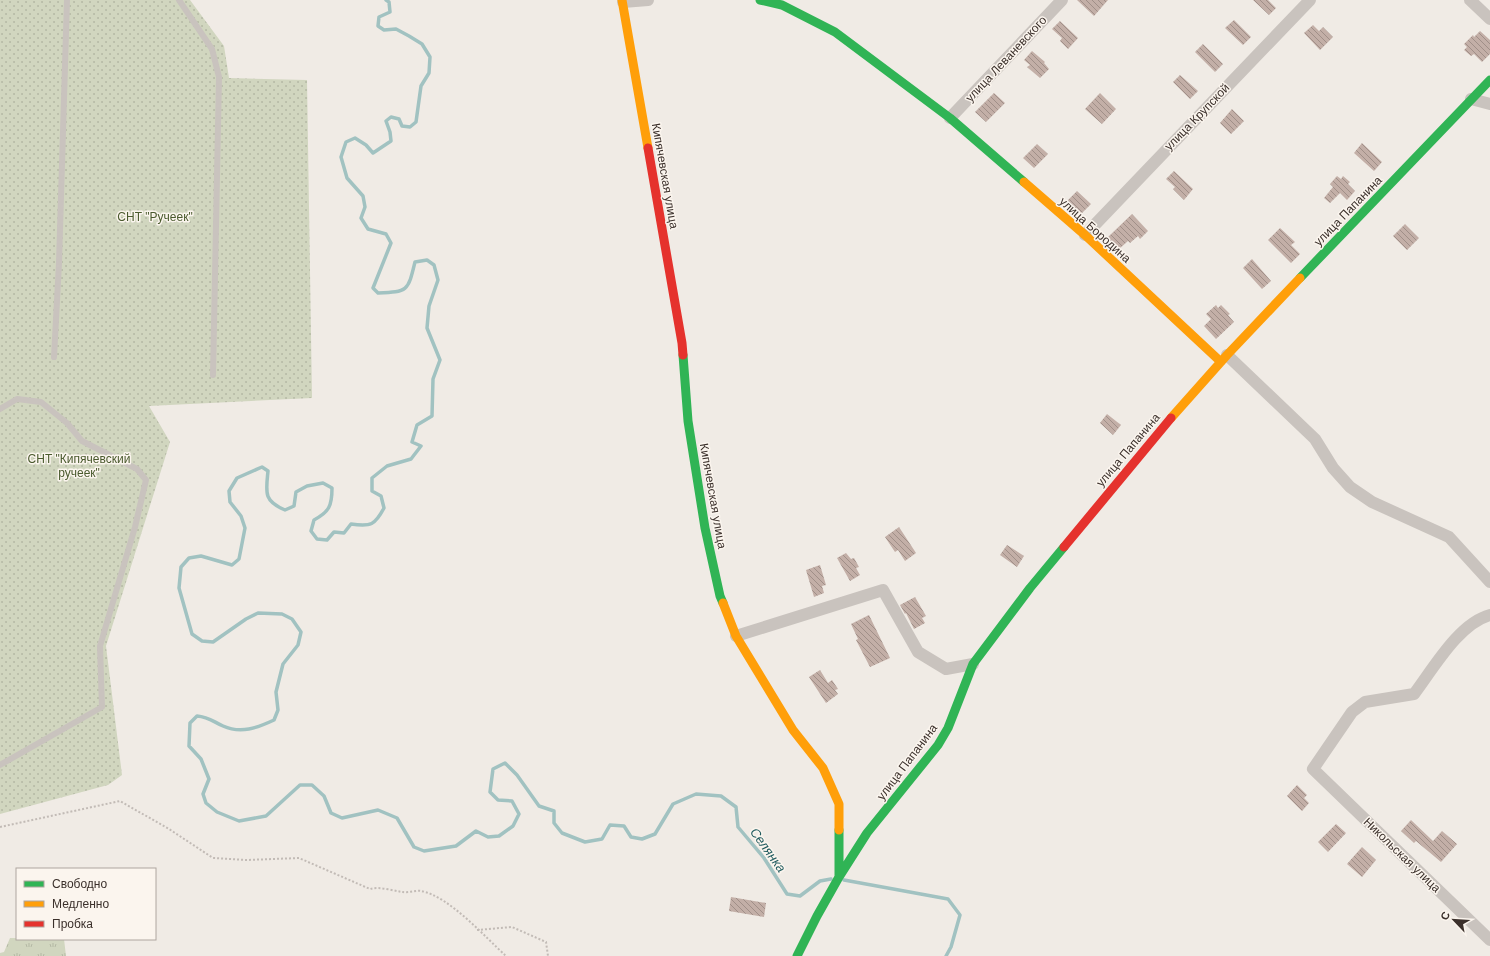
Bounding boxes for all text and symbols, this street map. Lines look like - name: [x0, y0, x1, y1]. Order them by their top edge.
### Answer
- street label: улица Леваневского: [963, 13, 1050, 105]
- street label: улица Крупской: [1162, 81, 1232, 153]
- street label: Кипячевская улица: [649, 122, 681, 230]
- street label: улица Папанина: [1311, 173, 1385, 249]
- street label: улица Бородина: [1057, 194, 1134, 266]
- park label: СНТ "Ручеек": [117, 210, 193, 224]
- street label: улица Папанина: [1093, 410, 1163, 490]
- street label: Кипячевская улица: [697, 442, 729, 550]
- park label: СНТ "Кипячевский ручеек": [28, 452, 130, 480]
- street label: улица Папанина: [874, 721, 940, 803]
- street label: Никольская улица: [1361, 815, 1444, 895]
- water label: Селянка: [747, 825, 789, 875]
- legend: [16, 868, 156, 940]
- text: Свободно: [52, 877, 107, 891]
- text: Медленно: [52, 897, 109, 911]
- north arrow: [1434, 900, 1474, 940]
- text: С: [1438, 910, 1452, 922]
- text: Пробка: [52, 917, 93, 931]

